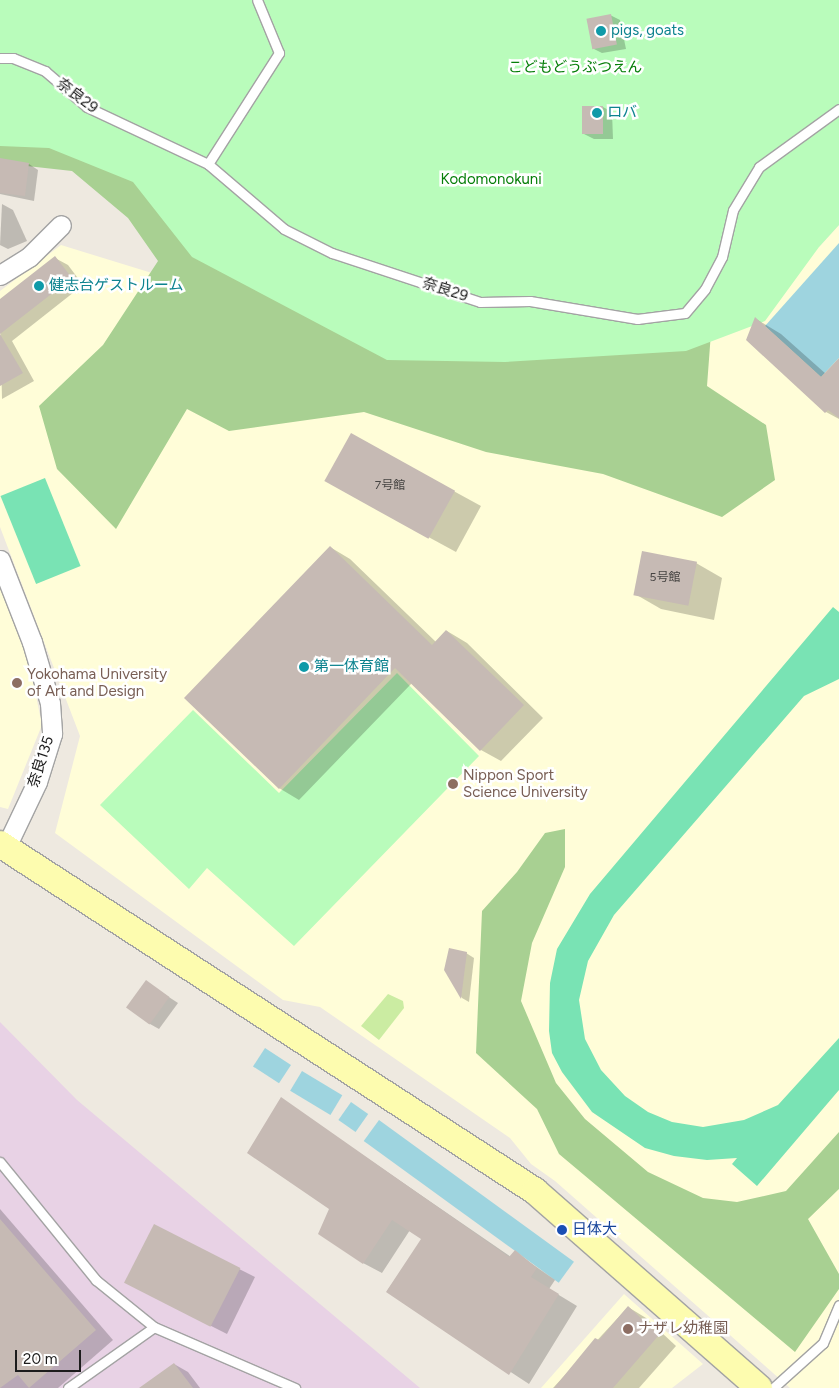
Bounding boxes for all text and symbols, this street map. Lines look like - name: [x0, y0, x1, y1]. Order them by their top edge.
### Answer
- place label: pigs, goats: [611, 22, 684, 40]
- marker: pigs, goats: [595, 25, 607, 37]
- park label: こどもどうぶつえん: [508, 59, 642, 77]
- street label: 奈良29: [53, 75, 101, 117]
- place label: ロバ: [607, 104, 637, 122]
- marker: ロバ: [591, 107, 603, 119]
- park label: Kodomonokuni: [440, 171, 542, 189]
- street label: 奈良29: [420, 274, 470, 306]
- place label: 健志台ゲストルーム: [49, 277, 184, 295]
- marker: 健志台ゲストルーム: [33, 280, 45, 292]
- house number: 7号館: [375, 479, 405, 493]
- house number: 5号館: [650, 571, 680, 585]
- place label: 第一体育館: [314, 658, 389, 676]
- marker: 第一体育館: [298, 661, 310, 673]
- place label: Yokohama University of Art and Design: [27, 665, 167, 700]
- marker: Yokohama University of Art and Design: [11, 677, 23, 689]
- street label: 奈良135: [24, 734, 58, 790]
- place label: Nippon Sport Science University: [463, 766, 588, 801]
- marker: Nippon Sport Science University: [447, 778, 459, 790]
- place label: 日体大: [572, 1221, 617, 1239]
- marker: 日体大: [556, 1224, 568, 1236]
- place label: ナザレ幼稚園: [638, 1320, 728, 1338]
- marker: ナザレ幼稚園: [622, 1323, 634, 1335]
- scale bar: [18, 1340, 84, 1372]
- text: 20 m: [23, 1350, 57, 1368]

